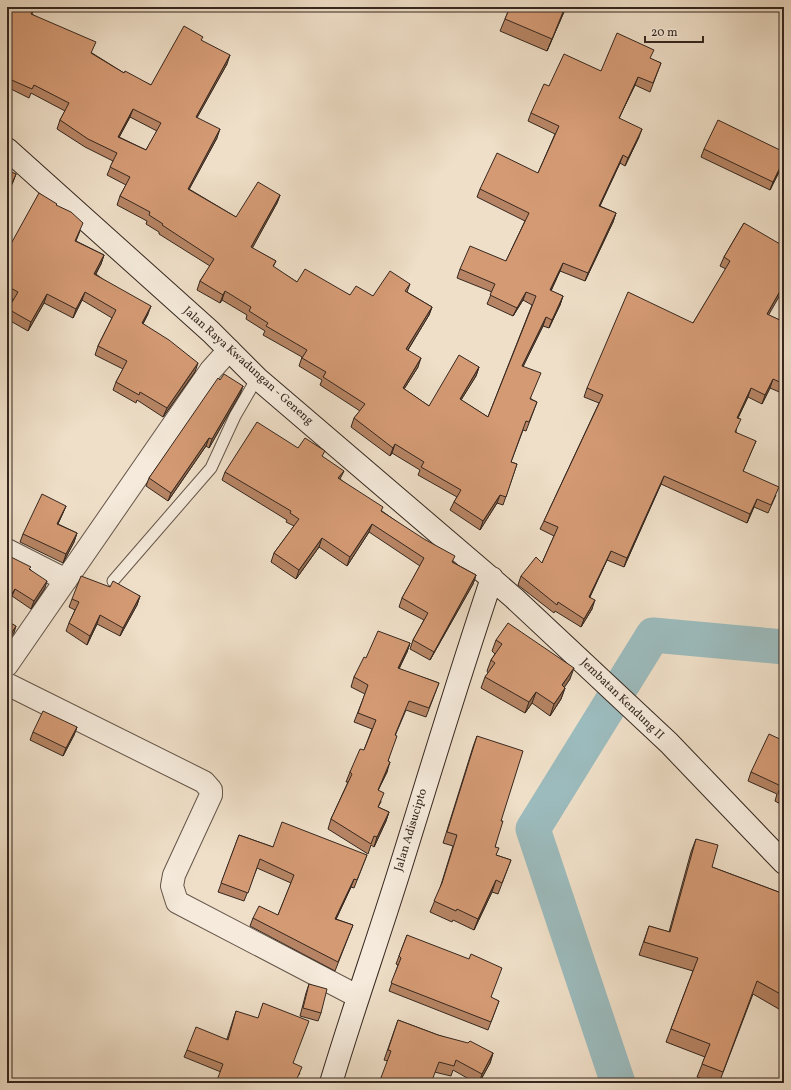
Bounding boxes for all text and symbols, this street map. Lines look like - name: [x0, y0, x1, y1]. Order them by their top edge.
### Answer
- scale bar: [645, 18, 703, 44]
- text: 20 m: [651, 25, 678, 41]
- street label: Jalan Raya Kwadungan - Geneng: [179, 303, 317, 429]
- street label: Jembatan Kendung II: [577, 655, 667, 743]
- street label: Jalan Adisucipto: [391, 787, 431, 873]

